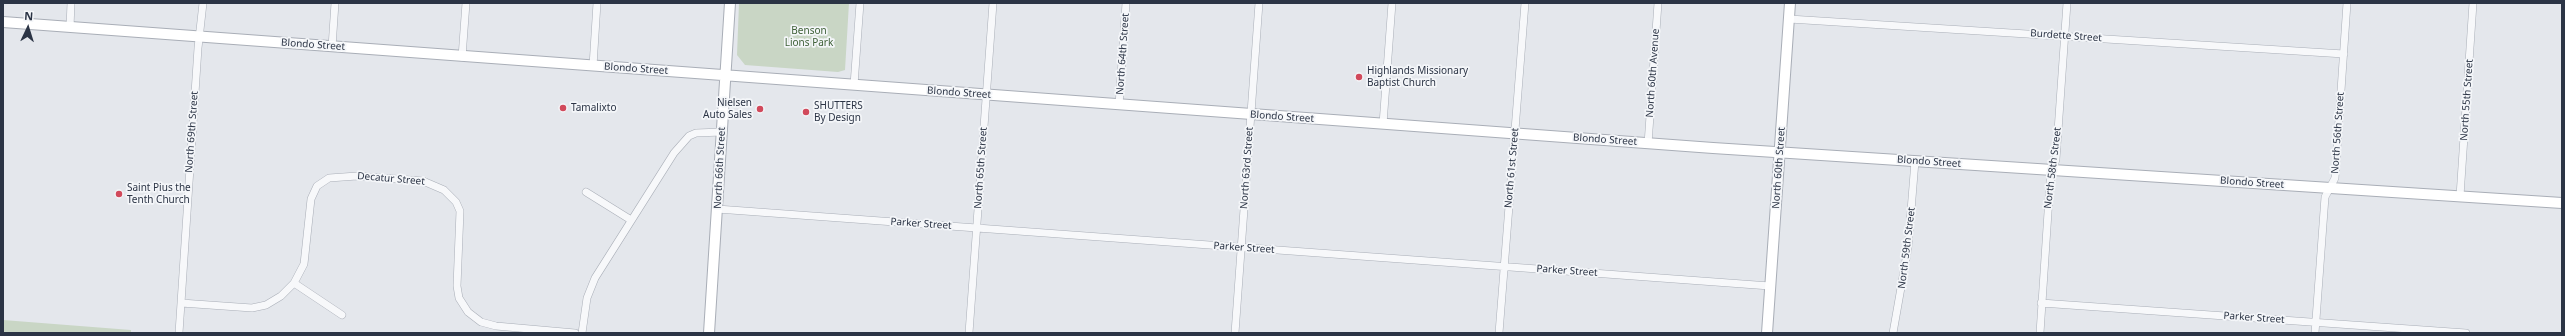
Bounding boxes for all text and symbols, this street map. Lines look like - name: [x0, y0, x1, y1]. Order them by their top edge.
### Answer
- north arrow: [8, 8, 48, 48]
- text: N: [24, 8, 34, 23]
- street label: North 64th Street: [1114, 13, 1132, 95]
- park label: Benson Lions Park: [785, 25, 833, 48]
- street label: North 60th Avenue: [1644, 28, 1662, 118]
- street label: Burdette Street: [2030, 28, 2102, 44]
- street label: Blondo Street: [281, 37, 345, 53]
- street label: North 55th Street: [2458, 59, 2476, 141]
- street label: Blondo Street: [604, 61, 668, 77]
- place label: Highlands Missionary Baptist Church: [1367, 65, 1468, 88]
- marker: Highlands Missionary Baptist Church: [1354, 72, 1364, 82]
- street label: Blondo Street: [927, 85, 991, 101]
- street label: North 69th Street: [183, 91, 201, 173]
- street label: North 56th Street: [2329, 92, 2347, 174]
- place label: Nielsen Auto Sales: [703, 97, 752, 120]
- place label: SHUTTERS By Design: [814, 100, 863, 124]
- place label: Tamalixto: [571, 102, 616, 114]
- marker: Tamalixto: [558, 103, 568, 113]
- marker: Nielsen Auto Sales: [755, 104, 765, 114]
- marker: SHUTTERS By Design: [801, 107, 811, 117]
- street label: Blondo Street: [1250, 109, 1314, 125]
- street label: North 66th Street: [712, 127, 728, 209]
- street label: North 65th Street: [972, 127, 990, 209]
- street label: North 63rd Street: [1238, 127, 1256, 209]
- street label: North 61st Street: [1503, 127, 1521, 209]
- street label: North 60th Street: [1770, 127, 1788, 209]
- street label: North 58th Street: [2042, 127, 2064, 209]
- street label: Blondo Street: [1573, 132, 1637, 148]
- street label: Blondo Street: [1897, 154, 1961, 170]
- street label: Decatur Street: [357, 170, 425, 188]
- street label: Blondo Street: [2220, 175, 2284, 191]
- place label: Saint Pius the Tenth Church: [127, 182, 191, 206]
- marker: Saint Pius the Tenth Church: [114, 189, 124, 199]
- street label: North 59th Street: [1896, 207, 1918, 289]
- street label: Parker Street: [890, 216, 952, 232]
- street label: Parker Street: [1213, 240, 1275, 256]
- street label: Parker Street: [1536, 263, 1598, 279]
- street label: Parker Street: [2223, 310, 2285, 326]

